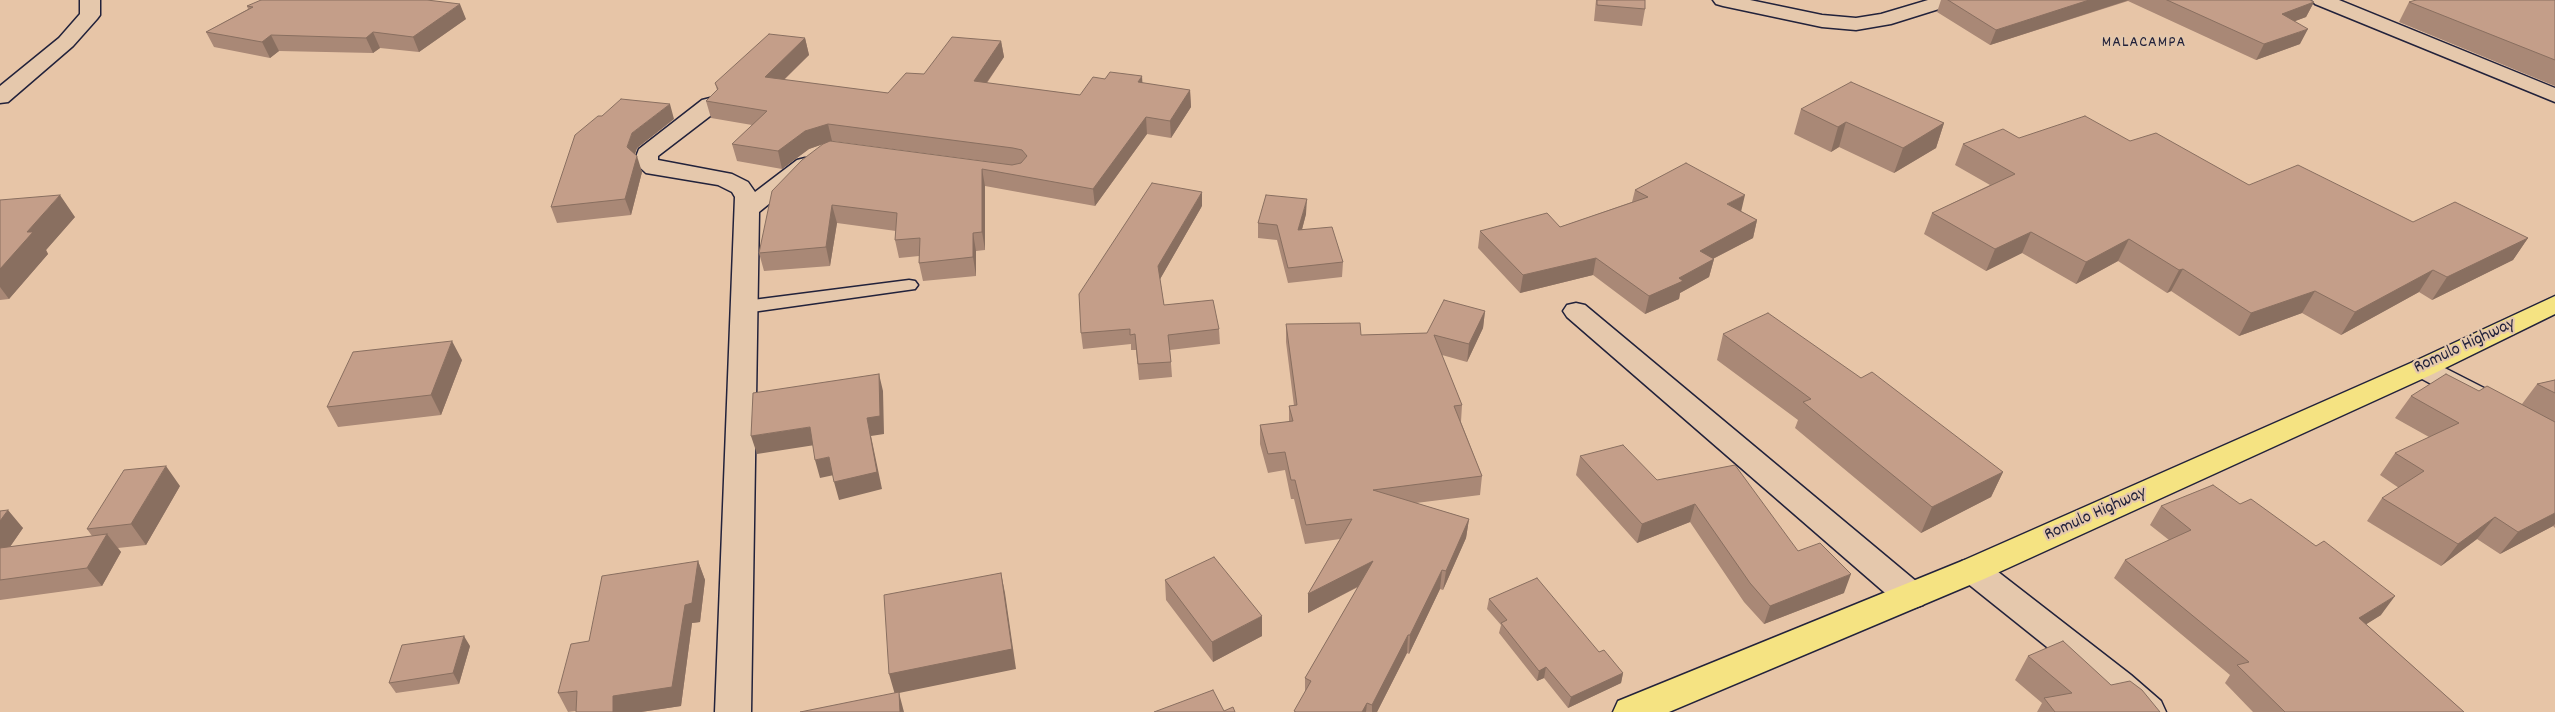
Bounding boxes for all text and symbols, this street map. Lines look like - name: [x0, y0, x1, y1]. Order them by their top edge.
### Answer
- district label: MALACAMPA: [2101, 34, 2187, 54]
- street label: Romulo Highway: [2411, 314, 2519, 380]
- street label: Romulo Highway: [2042, 483, 2150, 547]

